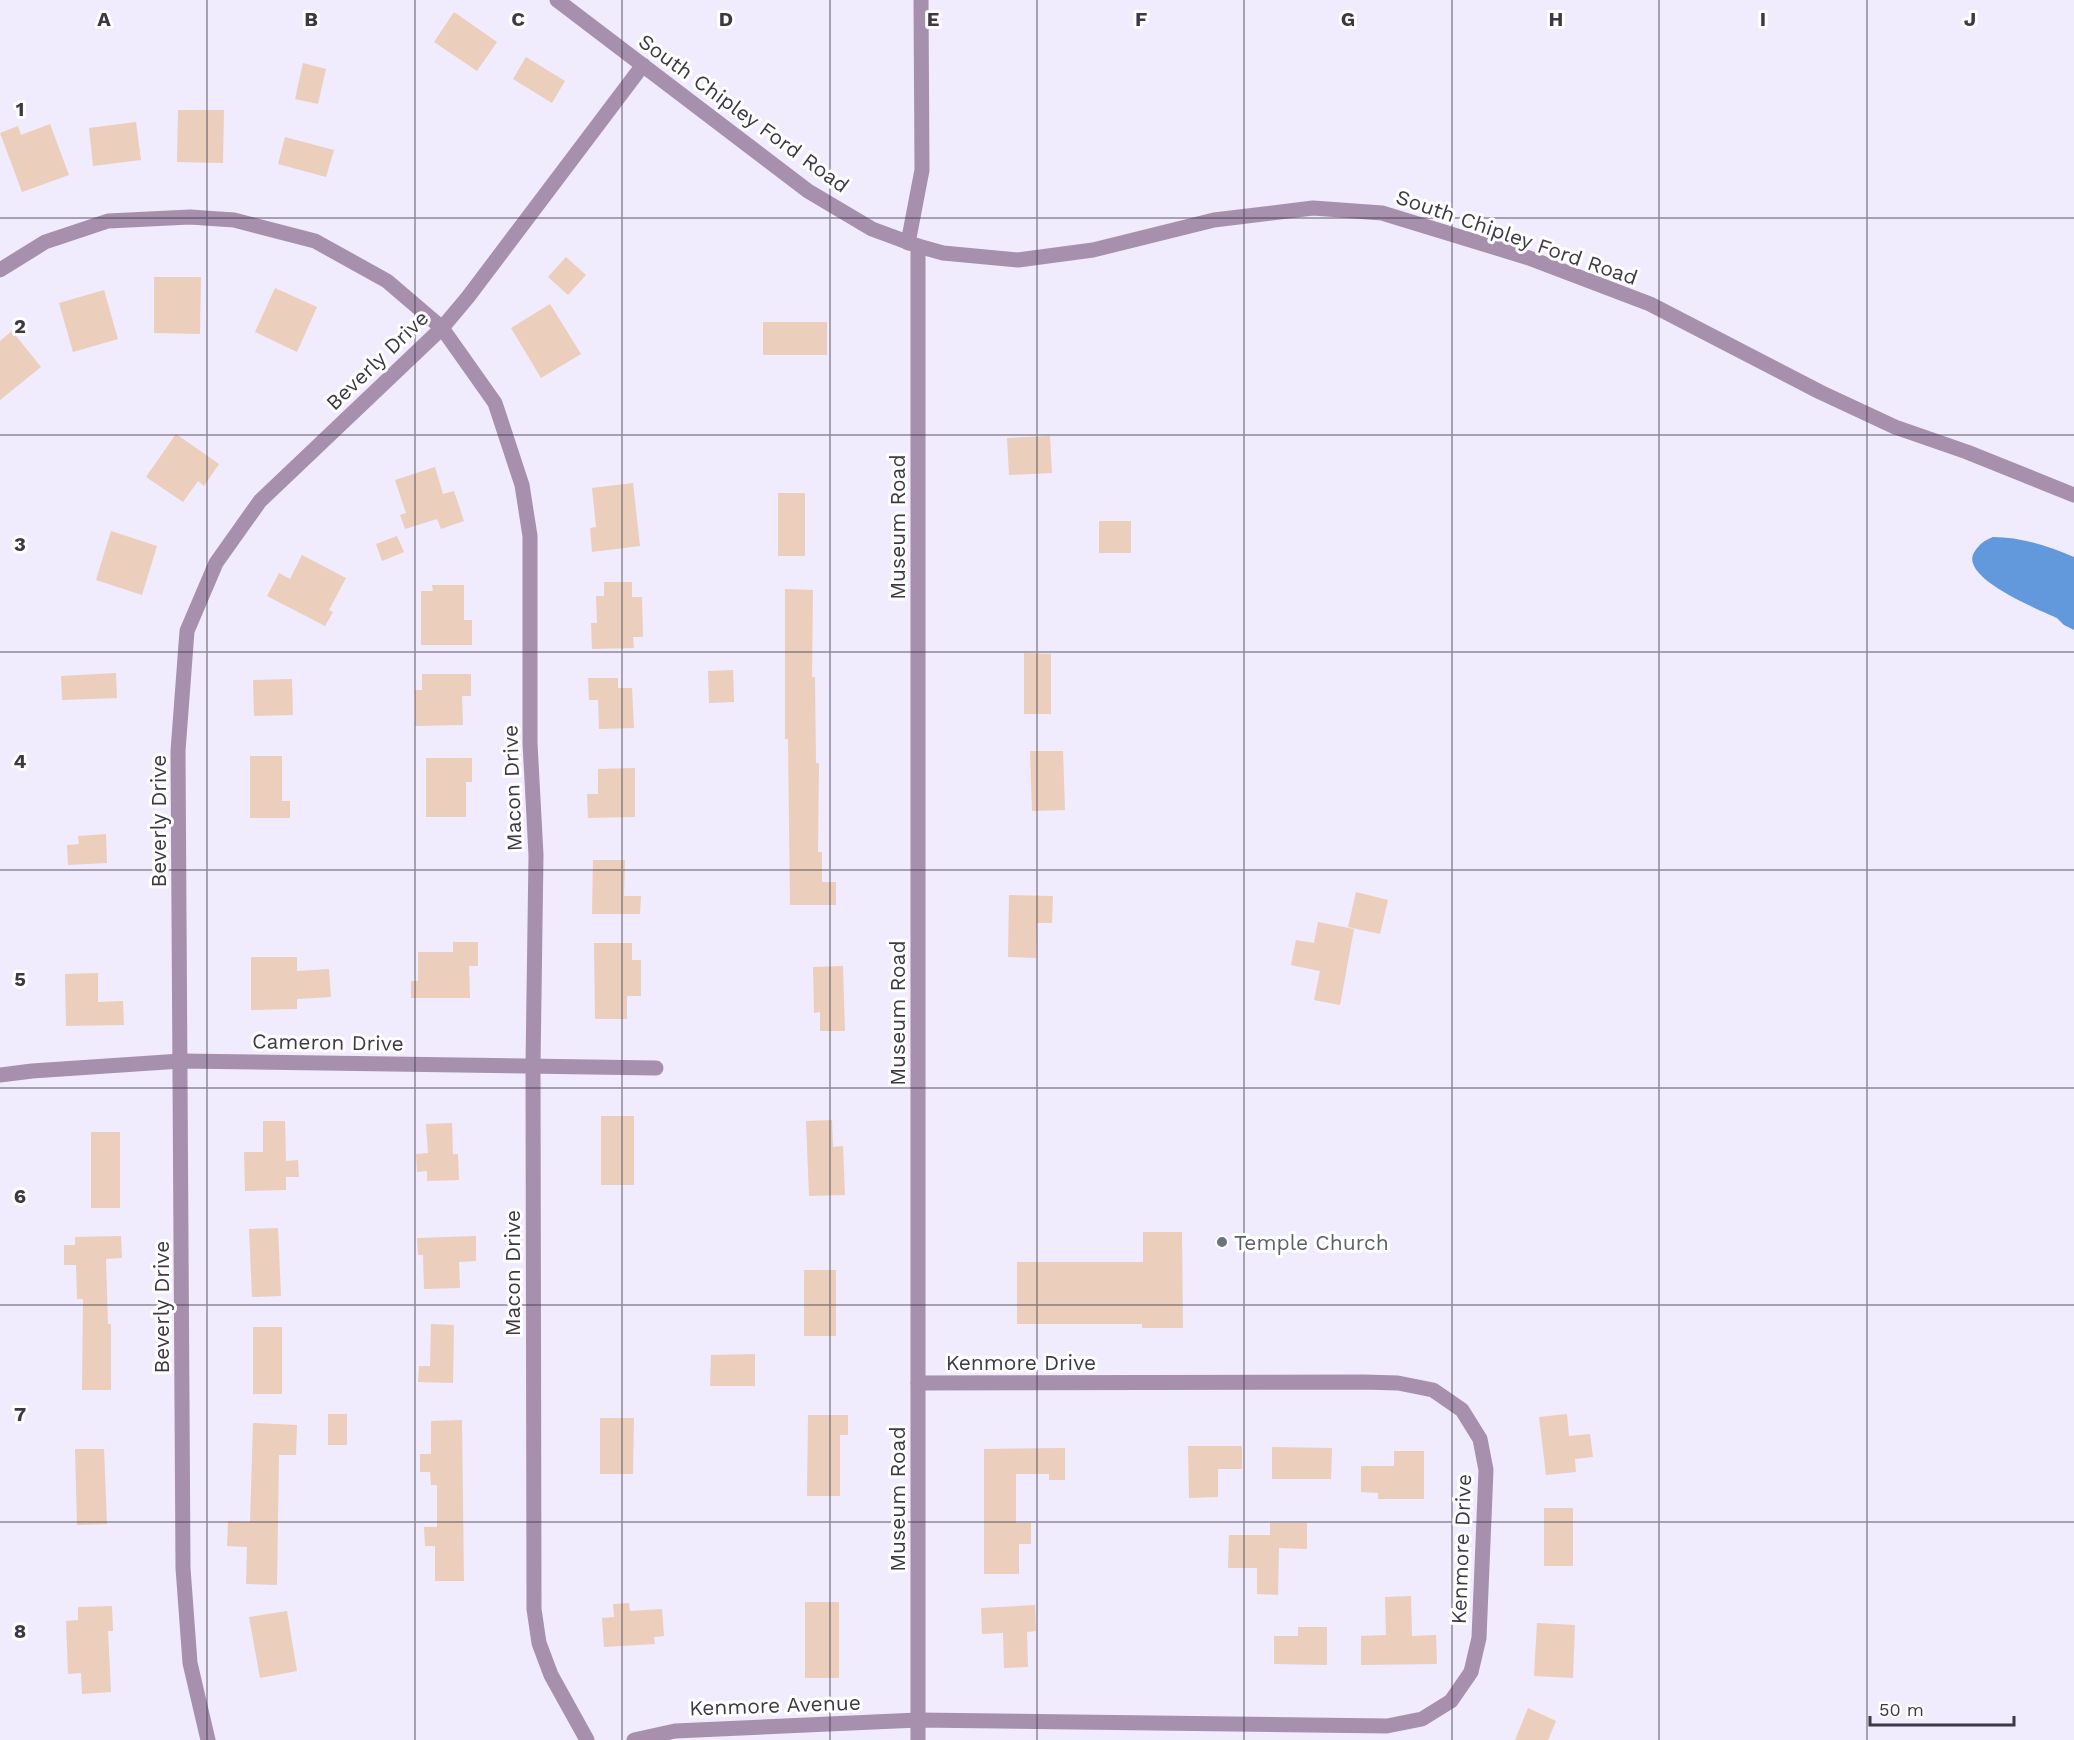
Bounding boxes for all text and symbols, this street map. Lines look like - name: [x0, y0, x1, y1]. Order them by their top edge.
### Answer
- text: A: [97, 7, 111, 31]
- text: B: [304, 7, 318, 31]
- text: C: [511, 7, 525, 31]
- text: D: [719, 7, 733, 31]
- text: E: [927, 7, 939, 31]
- text: F: [1135, 7, 1147, 31]
- text: G: [1341, 7, 1355, 31]
- text: H: [1549, 7, 1563, 31]
- text: I: [1760, 7, 1766, 31]
- text: J: [1964, 7, 1976, 31]
- street label: South Chipley Ford Road: [634, 28, 854, 198]
- text: 1: [16, 97, 24, 121]
- street label: South Chipley Ford Road: [1393, 184, 1641, 290]
- street label: Beverly Drive: [321, 305, 433, 415]
- text: 2: [14, 314, 26, 338]
- street label: Museum Road: [885, 454, 910, 600]
- text: 3: [14, 532, 26, 556]
- street label: Macon Drive: [497, 724, 527, 852]
- text: 4: [14, 749, 27, 773]
- street label: Beverly Drive: [146, 755, 171, 887]
- street label: Museum Road: [885, 940, 910, 1086]
- text: 5: [14, 967, 26, 991]
- street label: Cameron Drive: [252, 1028, 404, 1056]
- text: 6: [14, 1184, 26, 1208]
- street label: Macon Drive: [500, 1210, 525, 1336]
- place label: Temple Church: [1234, 1230, 1389, 1255]
- marker: Temple Church: [1215, 1235, 1229, 1249]
- street label: Beverly Drive: [149, 1241, 174, 1373]
- street label: Kenmore Drive: [946, 1350, 1096, 1375]
- text: 7: [14, 1402, 26, 1426]
- street label: Museum Road: [885, 1426, 910, 1572]
- street label: Kenmore Drive: [1446, 1473, 1476, 1625]
- text: 8: [14, 1619, 26, 1643]
- scale bar: [1870, 1689, 2014, 1727]
- street label: Kenmore Avenue: [689, 1690, 861, 1720]
- text: 50 m: [1879, 1699, 1924, 1720]

